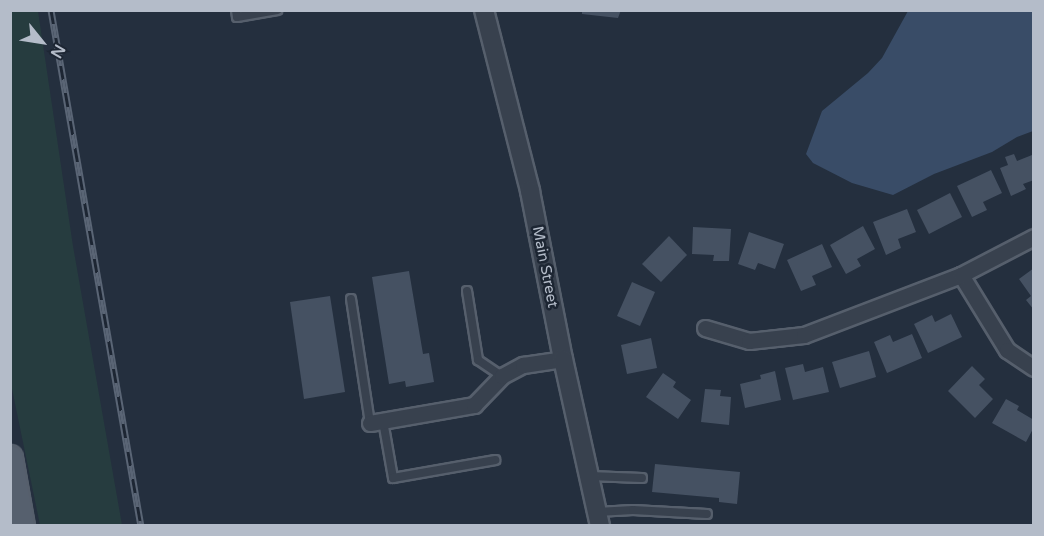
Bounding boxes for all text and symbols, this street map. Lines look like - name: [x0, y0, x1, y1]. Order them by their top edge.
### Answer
- north arrow: [12, 12, 72, 72]
- text: N: [46, 40, 69, 62]
- street label: Main Street: [528, 225, 562, 309]

